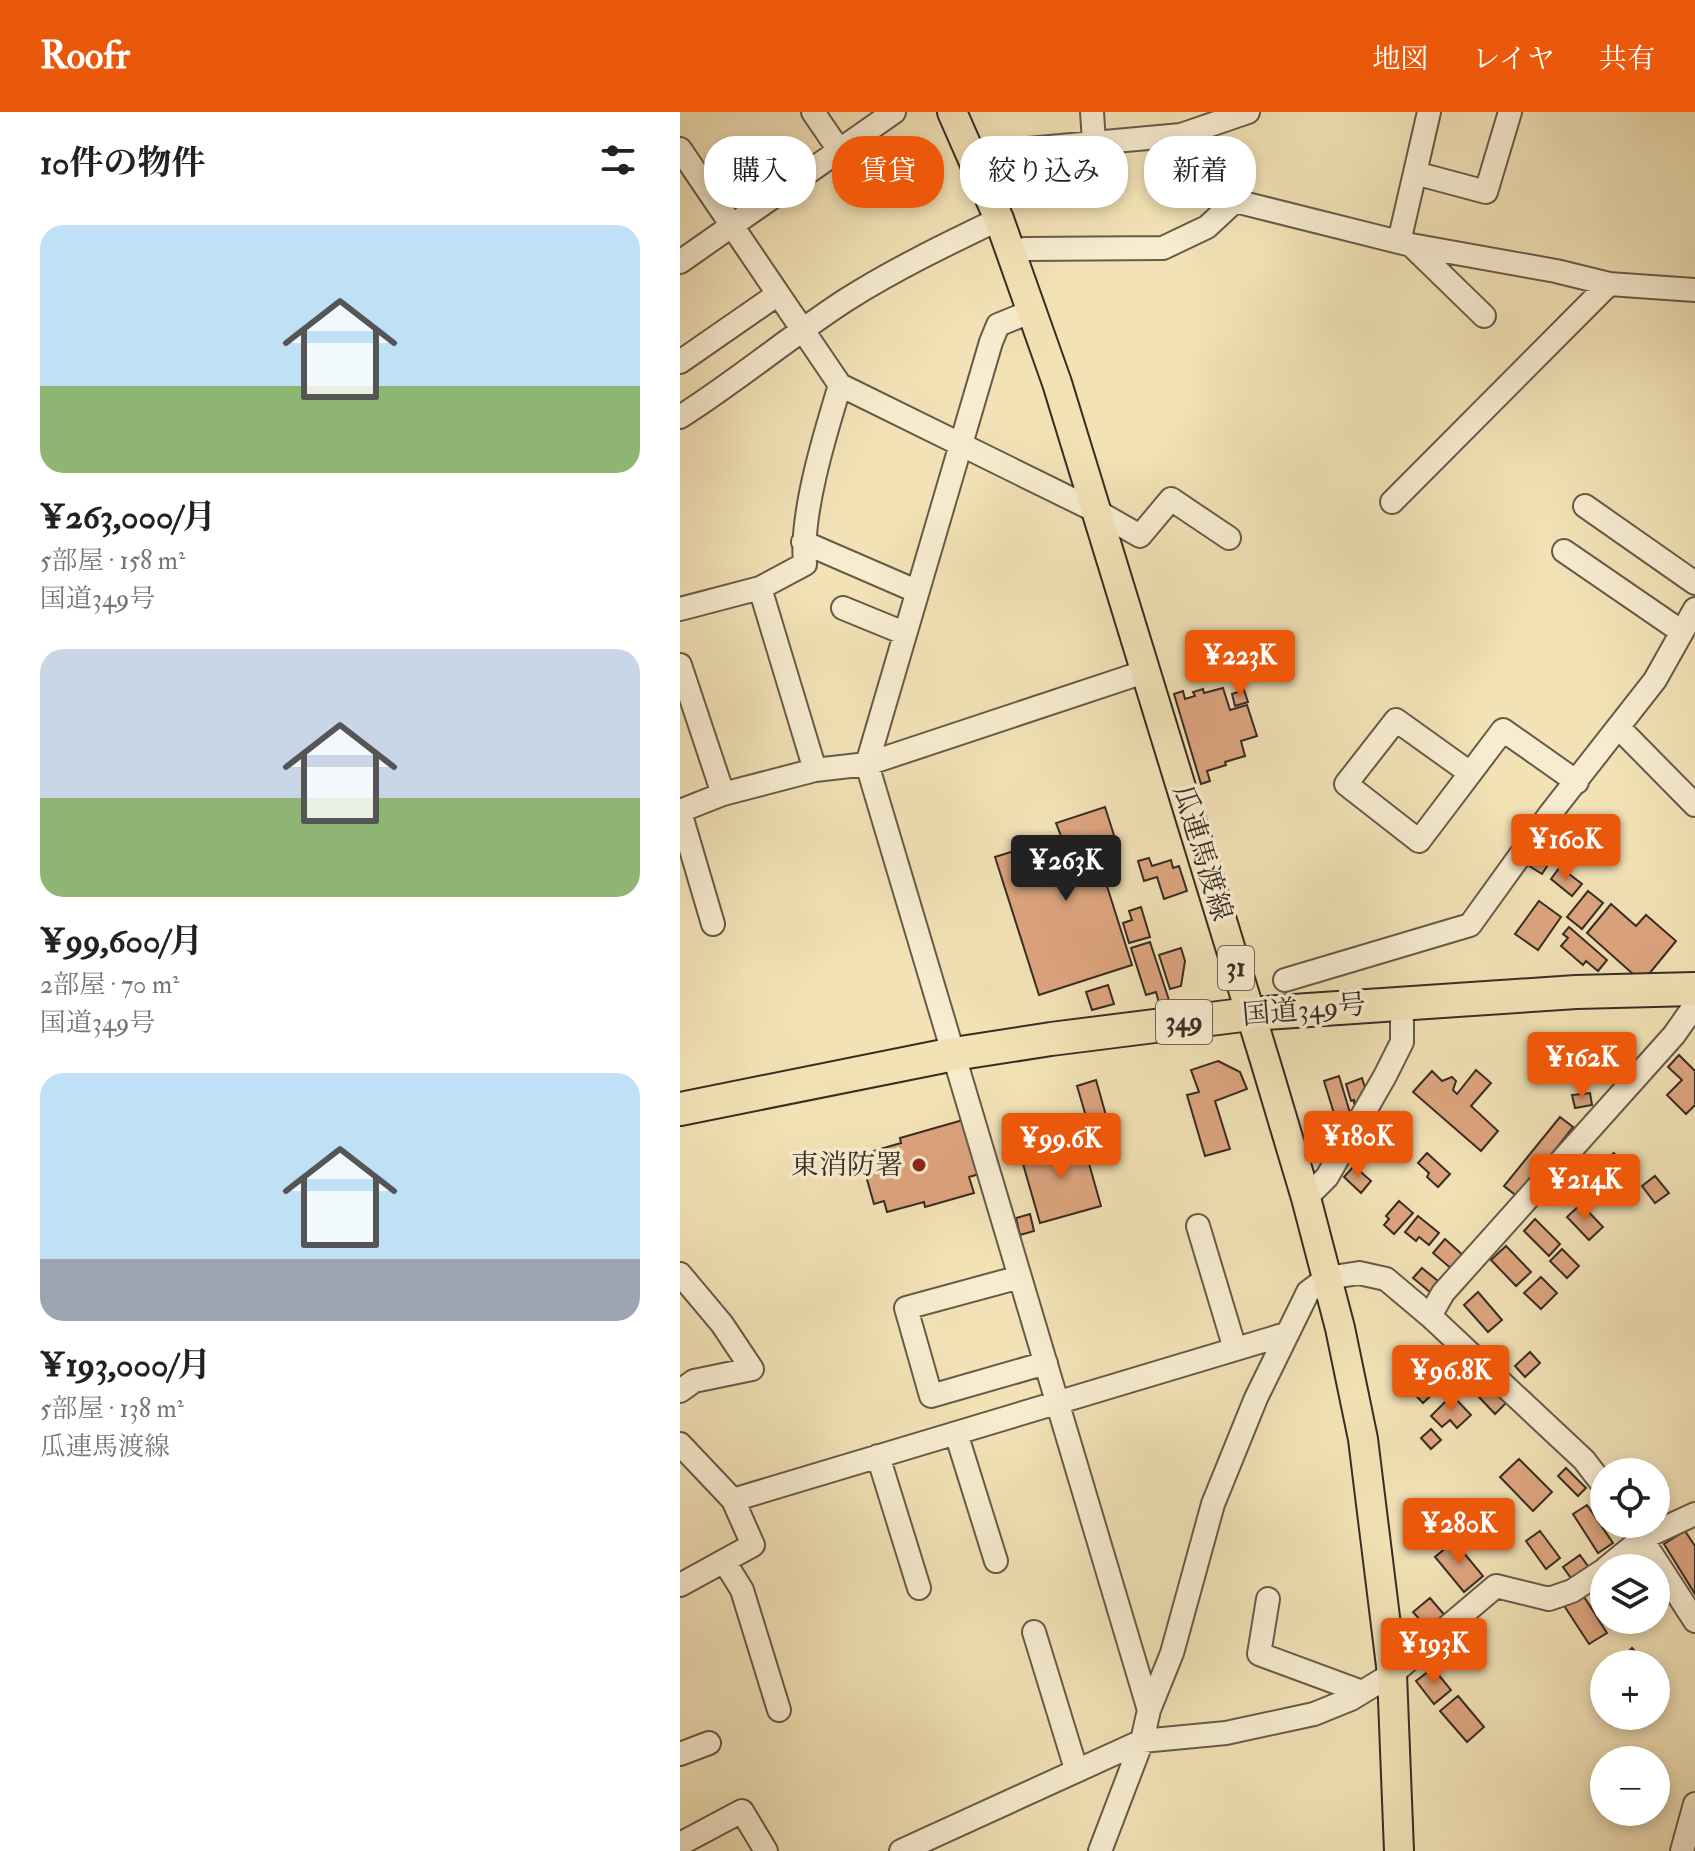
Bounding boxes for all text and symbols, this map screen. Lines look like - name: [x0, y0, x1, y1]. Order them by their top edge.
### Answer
- text: Roofr: [40, 32, 130, 80]
- text: 地図: [1372, 42, 1428, 77]
- text: レイヤ: [1472, 42, 1555, 77]
- text: 共有: [1599, 42, 1655, 77]
- chip: 購入: [704, 136, 816, 208]
- chip: 賃貸: [832, 136, 944, 208]
- chip: 絞り込み: [960, 136, 1128, 208]
- chip: 新着: [1144, 136, 1256, 208]
- icon: filters: [596, 138, 640, 182]
- text: 10件の物件: [40, 142, 205, 185]
- icon: home: [268, 277, 412, 421]
- text: ¥263,000/月: [40, 496, 216, 539]
- text: 5部屋 · 158 m²: [40, 545, 185, 577]
- text: 国道349号: [40, 583, 155, 615]
- pin: ¥223K: [1184, 630, 1296, 698]
- text: ¥223K: [1203, 640, 1277, 672]
- icon: home: [268, 701, 412, 845]
- street label: 瓜連馬渡線: [1165, 781, 1239, 925]
- pin: ¥160K: [1510, 814, 1622, 882]
- text: ¥160K: [1529, 824, 1603, 856]
- pin: ¥263K: [1010, 835, 1122, 903]
- text: ¥263K: [1029, 845, 1103, 877]
- text: ¥99,600/月: [40, 920, 203, 963]
- road number: 31: [1218, 946, 1254, 990]
- text: 2部屋 · 70 m²: [40, 969, 179, 1001]
- street label: 国道349号: [1241, 987, 1367, 1033]
- road number: 349: [1156, 1000, 1212, 1044]
- text: 国道349号: [40, 1007, 155, 1039]
- pin: ¥162K: [1526, 1032, 1638, 1100]
- text: ¥162K: [1545, 1042, 1619, 1074]
- pin: ¥180K: [1302, 1111, 1414, 1179]
- pin: ¥99.6K: [996, 1113, 1126, 1181]
- text: ¥180K: [1322, 1121, 1394, 1153]
- text: ¥99.6K: [1020, 1123, 1102, 1155]
- icon: home: [268, 1125, 412, 1269]
- place label: 東消防署: [791, 1148, 903, 1183]
- pin: ¥214K: [1529, 1154, 1641, 1222]
- marker: 東消防署: [910, 1156, 928, 1174]
- text: ¥214K: [1548, 1164, 1622, 1196]
- text: ¥193,000/月: [40, 1344, 211, 1387]
- pin: ¥96.8K: [1386, 1345, 1516, 1413]
- text: ¥96.8K: [1410, 1355, 1492, 1387]
- text: 5部屋 · 138 m²: [40, 1393, 184, 1425]
- text: 瓜連馬渡線: [40, 1431, 170, 1463]
- map controls: [1590, 1458, 1670, 1826]
- button: locate: [1590, 1458, 1670, 1538]
- pin: ¥280K: [1403, 1498, 1515, 1566]
- text: ¥280K: [1421, 1508, 1497, 1540]
- button: layers: [1590, 1554, 1670, 1634]
- pin: ¥193K: [1378, 1618, 1490, 1686]
- text: ¥193K: [1399, 1628, 1469, 1660]
- button: +: [1590, 1650, 1670, 1730]
- button: −: [1590, 1746, 1670, 1826]

